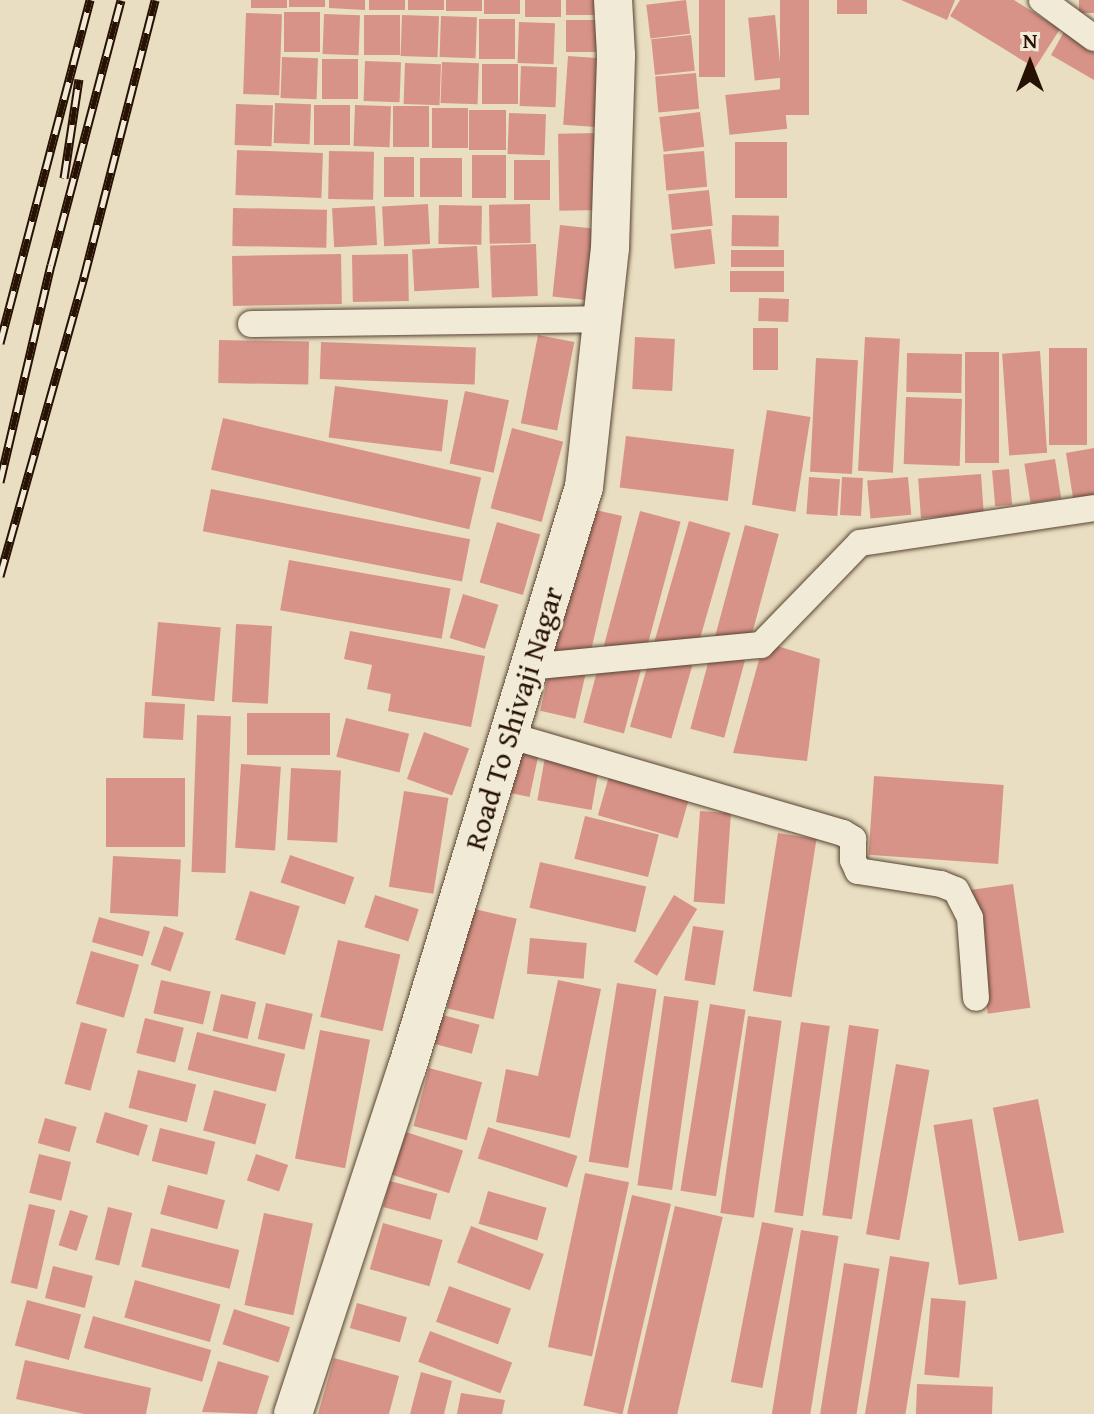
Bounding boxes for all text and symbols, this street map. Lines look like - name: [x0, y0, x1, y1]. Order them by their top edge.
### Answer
- north arrow: [990, 24, 1070, 104]
- text: N: [1023, 24, 1037, 56]
- street label: Road To Shivaji Nagar: [456, 582, 570, 854]

